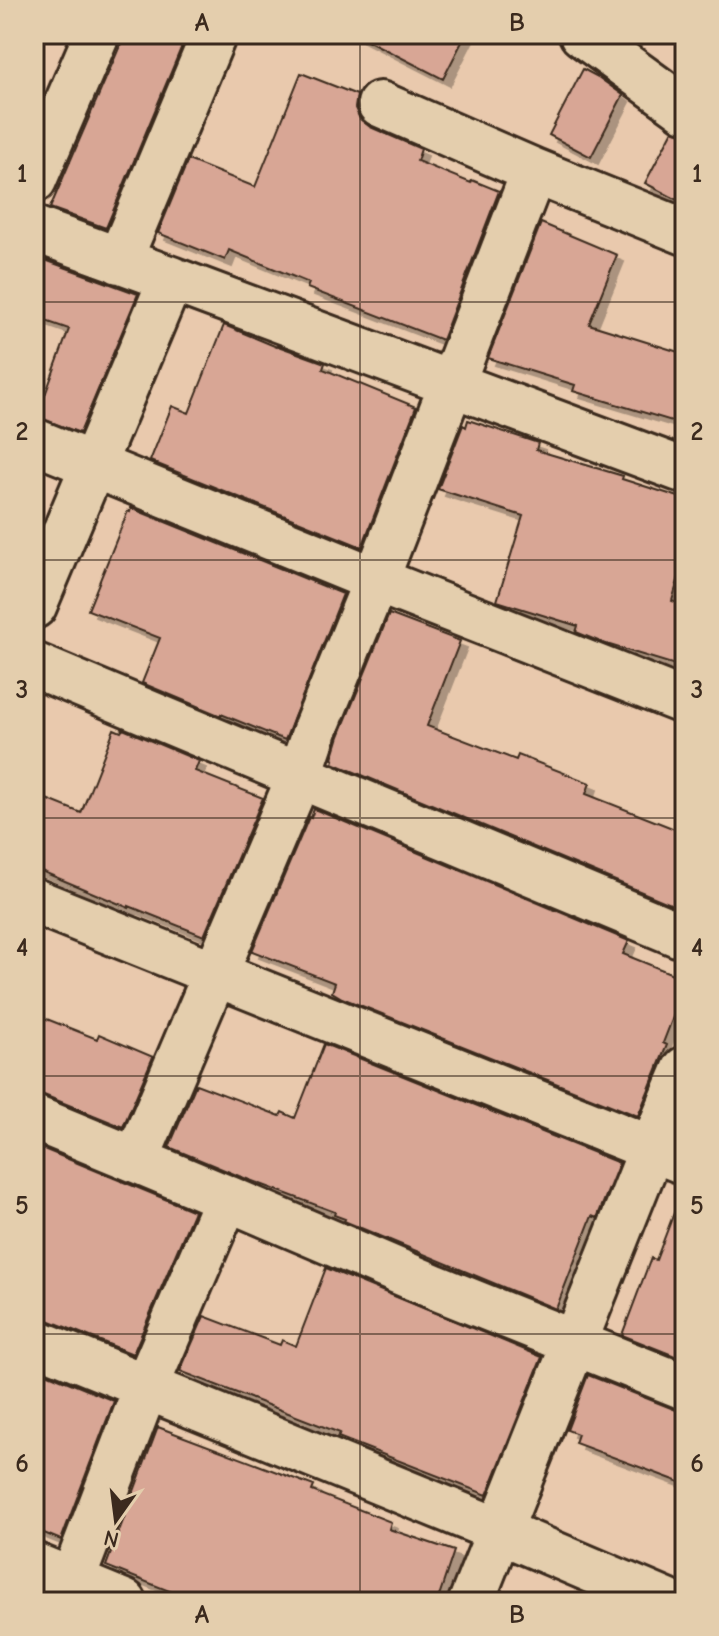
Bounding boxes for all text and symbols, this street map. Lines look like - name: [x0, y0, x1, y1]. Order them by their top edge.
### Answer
- text: A: [195, 8, 210, 38]
- text: B: [509, 8, 525, 38]
- text: 1: [17, 159, 27, 189]
- text: 1: [692, 159, 702, 189]
- text: 2: [16, 417, 28, 447]
- text: 2: [691, 417, 703, 447]
- text: 3: [16, 675, 28, 705]
- text: 3: [691, 675, 703, 705]
- text: 4: [16, 933, 28, 963]
- text: 4: [691, 933, 703, 963]
- text: 5: [15, 1191, 29, 1221]
- text: 5: [690, 1191, 704, 1221]
- text: 6: [15, 1449, 29, 1479]
- text: 6: [690, 1449, 704, 1479]
- north arrow: [76, 1480, 156, 1560]
- text: N: [101, 1524, 122, 1553]
- text: A: [195, 1600, 210, 1630]
- text: B: [509, 1600, 525, 1630]

